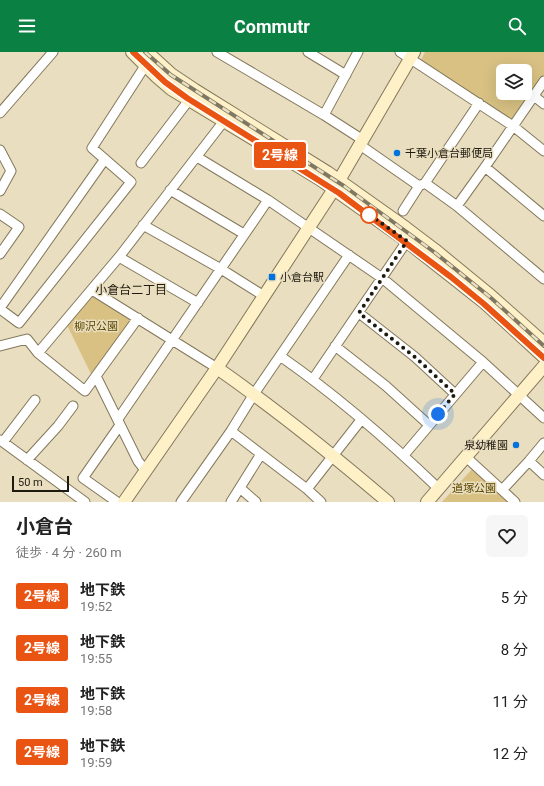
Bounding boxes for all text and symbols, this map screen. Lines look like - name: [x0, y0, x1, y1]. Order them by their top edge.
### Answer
- icon: menu: [16, 15, 38, 37]
- icon: search: [506, 15, 528, 37]
- text: Commutr: [234, 16, 310, 37]
- map controls: [496, 64, 532, 100]
- button: layers: [496, 64, 532, 100]
- line badge: 2号線: [257, 142, 303, 168]
- text: 2号線: [262, 147, 298, 163]
- place label: 千葉小倉台郵便局: [405, 147, 493, 160]
- marker: 千葉小倉台郵便局: [392, 148, 402, 158]
- unlabelled marker: [360, 206, 378, 224]
- place label: 小倉台駅: [280, 271, 324, 284]
- marker: 小倉台駅: [267, 272, 277, 282]
- district label: 小倉台二丁目: [95, 283, 167, 297]
- park label: 柳沢公園: [74, 320, 118, 333]
- your location: [428, 404, 448, 424]
- place label: 泉幼稚園: [464, 439, 508, 452]
- marker: 泉幼稚園: [511, 440, 521, 450]
- scale bar: [12, 474, 69, 493]
- text: 50 m: [18, 476, 43, 489]
- park label: 道塚公園: [452, 482, 496, 495]
- text: 小倉台: [16, 515, 73, 538]
- button: heart: [486, 515, 528, 557]
- text: 徒歩 · 4 分 · 260 m: [16, 545, 122, 560]
- text: 地下鉄: [80, 581, 125, 599]
- text: 2号線: [24, 588, 60, 604]
- text: 5 分: [501, 589, 528, 607]
- text: 19:52: [80, 599, 112, 614]
- text: 地下鉄: [80, 633, 125, 651]
- text: 2号線: [24, 640, 60, 656]
- text: 8 分: [501, 641, 528, 659]
- text: 19:55: [80, 651, 112, 666]
- text: 地下鉄: [80, 685, 125, 703]
- text: 2号線: [24, 692, 60, 708]
- text: 11 分: [492, 693, 528, 711]
- text: 19:58: [80, 703, 112, 718]
- text: 地下鉄: [80, 737, 125, 755]
- text: 2号線: [24, 744, 60, 760]
- text: 12 分: [492, 745, 528, 763]
- text: 19:59: [80, 755, 112, 770]

